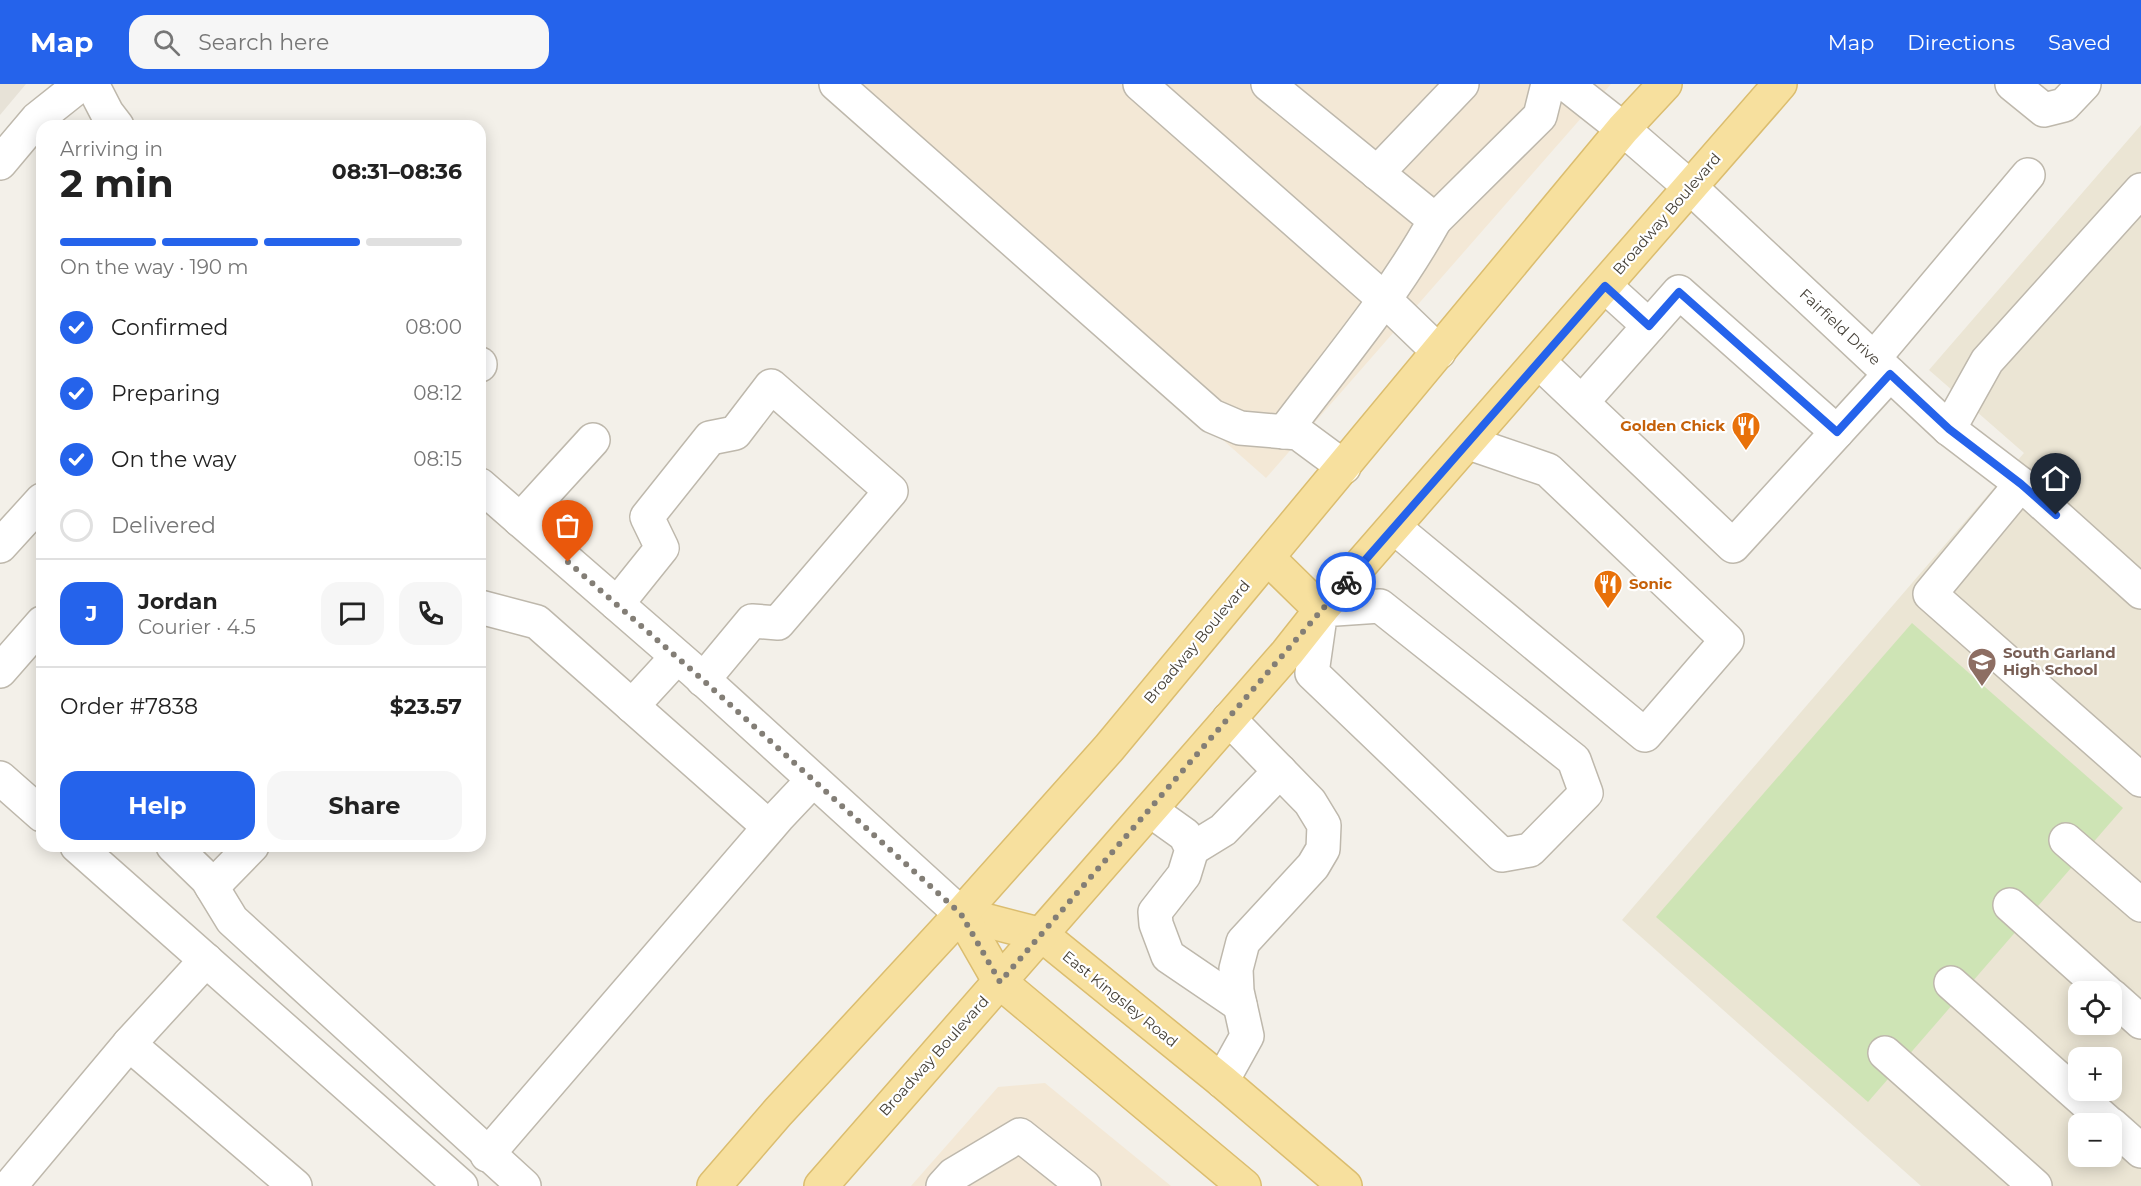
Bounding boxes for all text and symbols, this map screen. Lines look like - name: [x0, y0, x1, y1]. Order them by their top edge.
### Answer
- search box: [129, 15, 549, 69]
- text: Map: [30, 25, 93, 59]
- icon: search: [150, 26, 183, 59]
- text: Search here: [198, 29, 329, 56]
- text: Map: [1828, 30, 1874, 55]
- text: Directions: [1907, 30, 2015, 55]
- text: Saved: [2048, 30, 2111, 55]
- text: Arriving in: [60, 137, 163, 161]
- street label: Broadway Boulevard: [1608, 149, 1725, 279]
- text: 08:31–08:36: [332, 158, 462, 185]
- text: 2 min: [60, 159, 174, 207]
- text: On the way · 190 m: [60, 255, 249, 279]
- street label: Fairfield Drive: [1796, 284, 1885, 369]
- icon: check: [60, 311, 93, 344]
- text: Confirmed: [111, 314, 228, 341]
- text: 08:00: [405, 315, 462, 339]
- icon: check: [60, 377, 93, 410]
- text: Preparing: [111, 380, 220, 407]
- text: 08:12: [413, 381, 462, 405]
- restaurant icon: Golden Chick: [1730, 410, 1762, 452]
- place label: Golden Chick: [1620, 416, 1725, 435]
- icon: check: [60, 443, 93, 476]
- text: On the way: [111, 446, 236, 473]
- text: 08:15: [413, 447, 462, 471]
- pin: [2030, 453, 2081, 515]
- icon: home: [2039, 462, 2072, 495]
- pin: [542, 500, 593, 562]
- icon: bag: [551, 509, 584, 542]
- text: Delivered: [111, 512, 216, 539]
- courier: [1316, 552, 1376, 612]
- icon: bike: [1330, 566, 1363, 599]
- restaurant icon: Sonic: [1592, 568, 1624, 610]
- place label: Sonic: [1629, 574, 1672, 593]
- street label: Broadway Boulevard: [1139, 576, 1254, 707]
- button: chat: [321, 582, 384, 645]
- button: phone: [399, 582, 462, 645]
- text: Jordan: [138, 588, 218, 615]
- text: J: [86, 600, 97, 627]
- text: Courier · 4.5: [138, 615, 256, 639]
- place label: South Garland High School: [2003, 643, 2116, 679]
- school or university icon: South Garland High School: [1966, 646, 1998, 688]
- text: Order #7838: [60, 693, 198, 720]
- text: $23.57: [390, 693, 462, 720]
- button: Help: [60, 771, 255, 840]
- button: Share: [267, 771, 462, 840]
- street label: East Kingsley Road: [1059, 946, 1182, 1051]
- map controls: [2068, 981, 2122, 1167]
- button: locate: [2068, 981, 2122, 1035]
- street label: Broadway Boulevard: [875, 992, 993, 1120]
- button: +: [2068, 1047, 2122, 1101]
- button: −: [2068, 1113, 2122, 1167]

